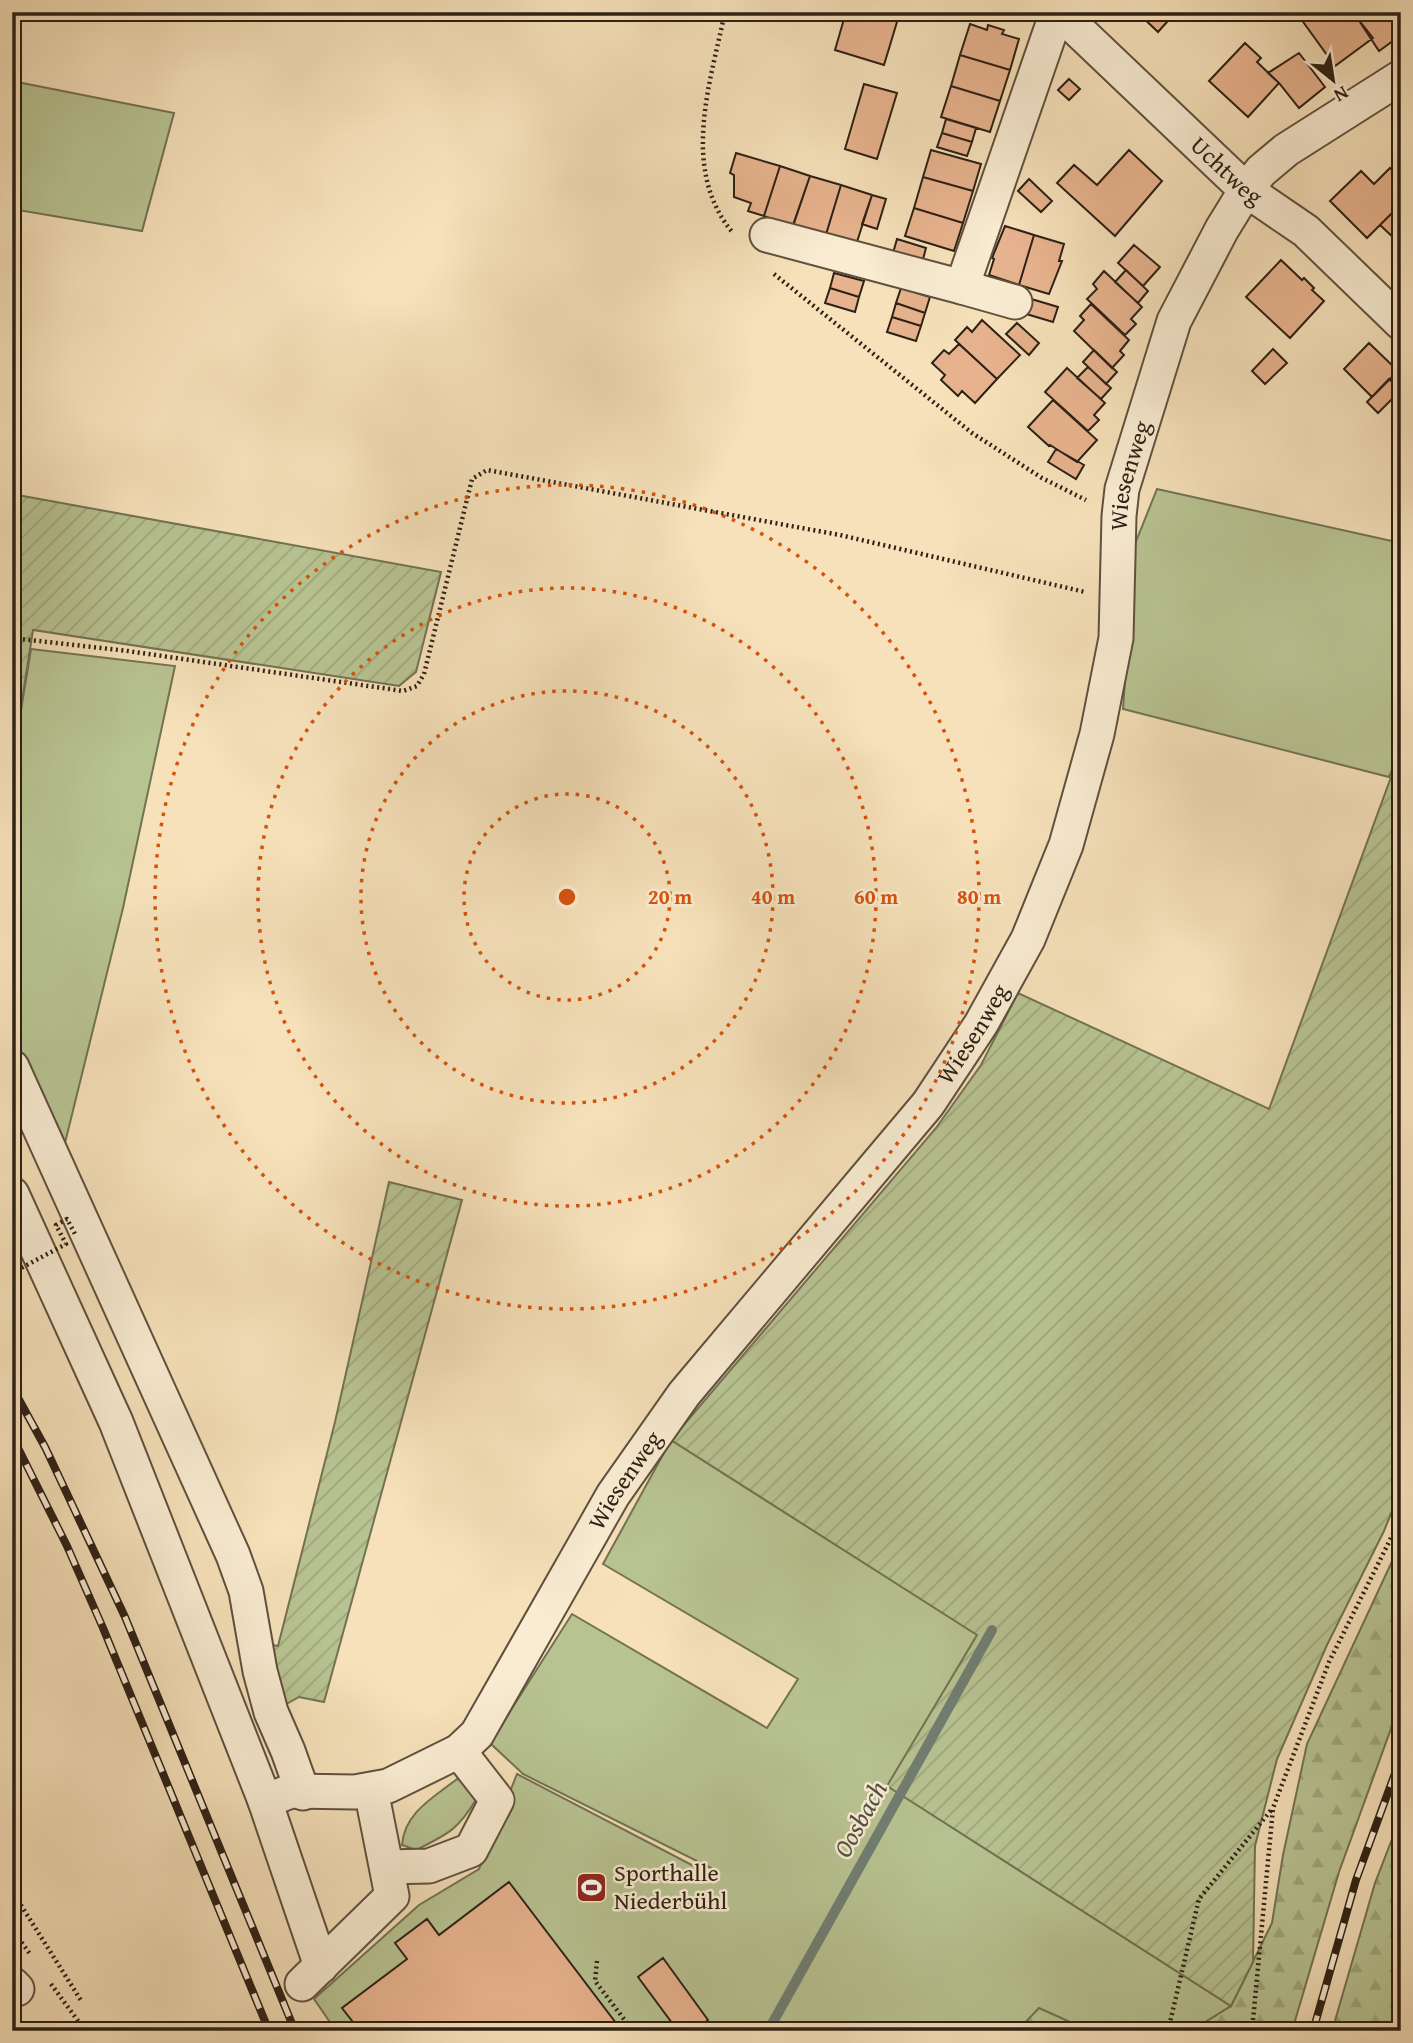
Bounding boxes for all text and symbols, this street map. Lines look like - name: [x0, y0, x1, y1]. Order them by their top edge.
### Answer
- north arrow: [1298, 46, 1368, 116]
- text: N: [1329, 79, 1354, 110]
- street label: Uchtweg: [1183, 128, 1270, 214]
- street label: Wiesenweg: [1101, 416, 1159, 531]
- text: 20 m: [648, 881, 692, 912]
- text: 40 m: [751, 881, 795, 912]
- text: 60 m: [854, 881, 898, 912]
- text: 80 m: [957, 881, 1001, 912]
- centre of rings: [555, 885, 579, 909]
- street label: Wiesenweg: [928, 977, 1017, 1091]
- street label: Wiesenweg: [579, 1423, 670, 1536]
- water label: Oosbach: [823, 1773, 897, 1864]
- place label: Sporthalle Niederbühl: [614, 1855, 728, 1918]
- sports icon: Sporthalle Niederbühl: [574, 1870, 608, 1904]

